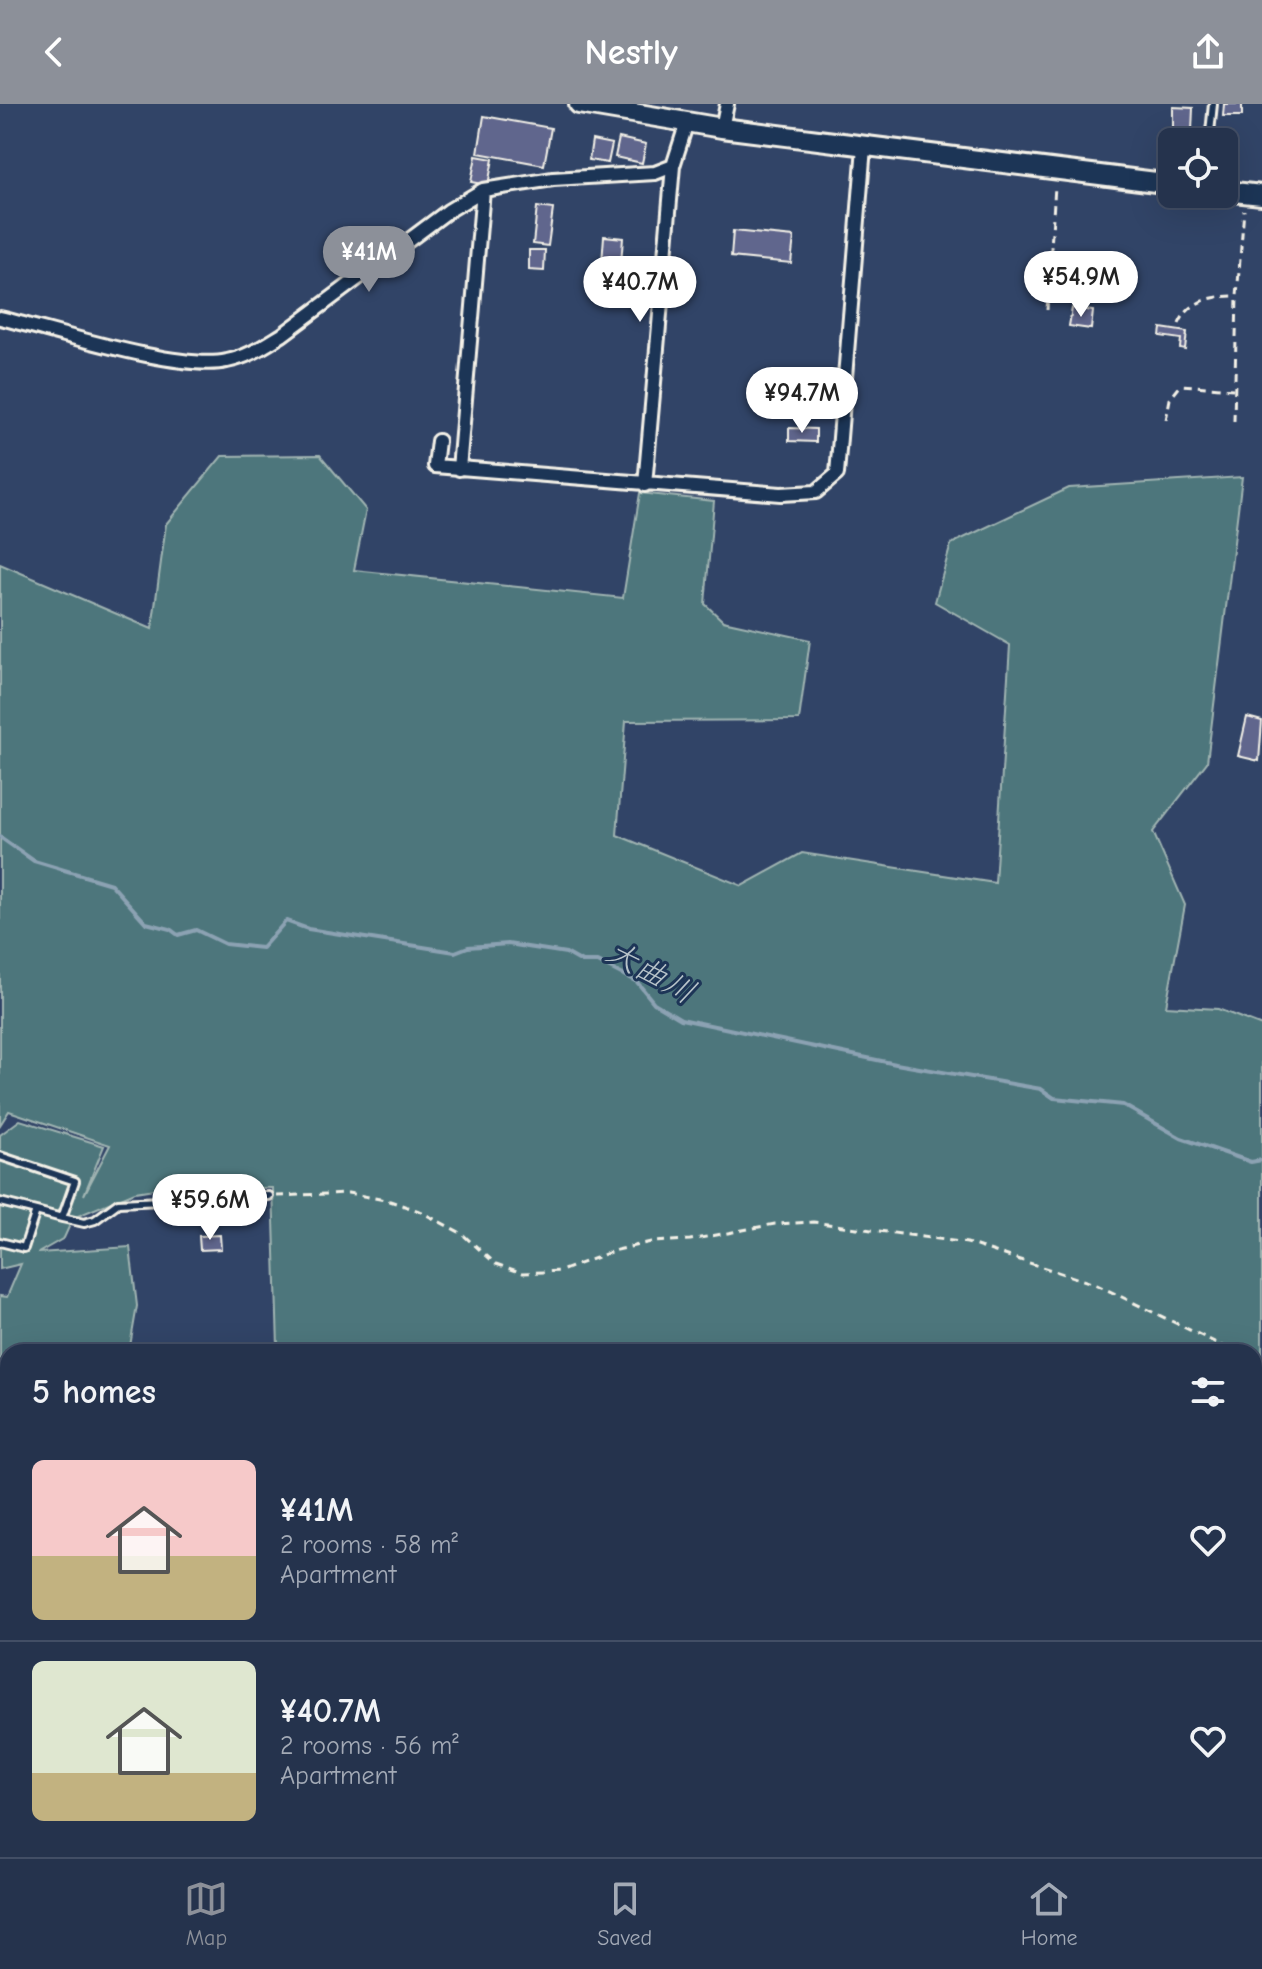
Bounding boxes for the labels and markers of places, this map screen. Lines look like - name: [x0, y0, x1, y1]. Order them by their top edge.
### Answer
- pin: ¥41M: [322, 226, 416, 294]
- pin: ¥54.9M: [1016, 251, 1146, 319]
- pin: ¥40.7M: [575, 256, 705, 324]
- pin: ¥94.7M: [737, 367, 867, 435]
- pin: ¥59.6M: [145, 1174, 275, 1242]

